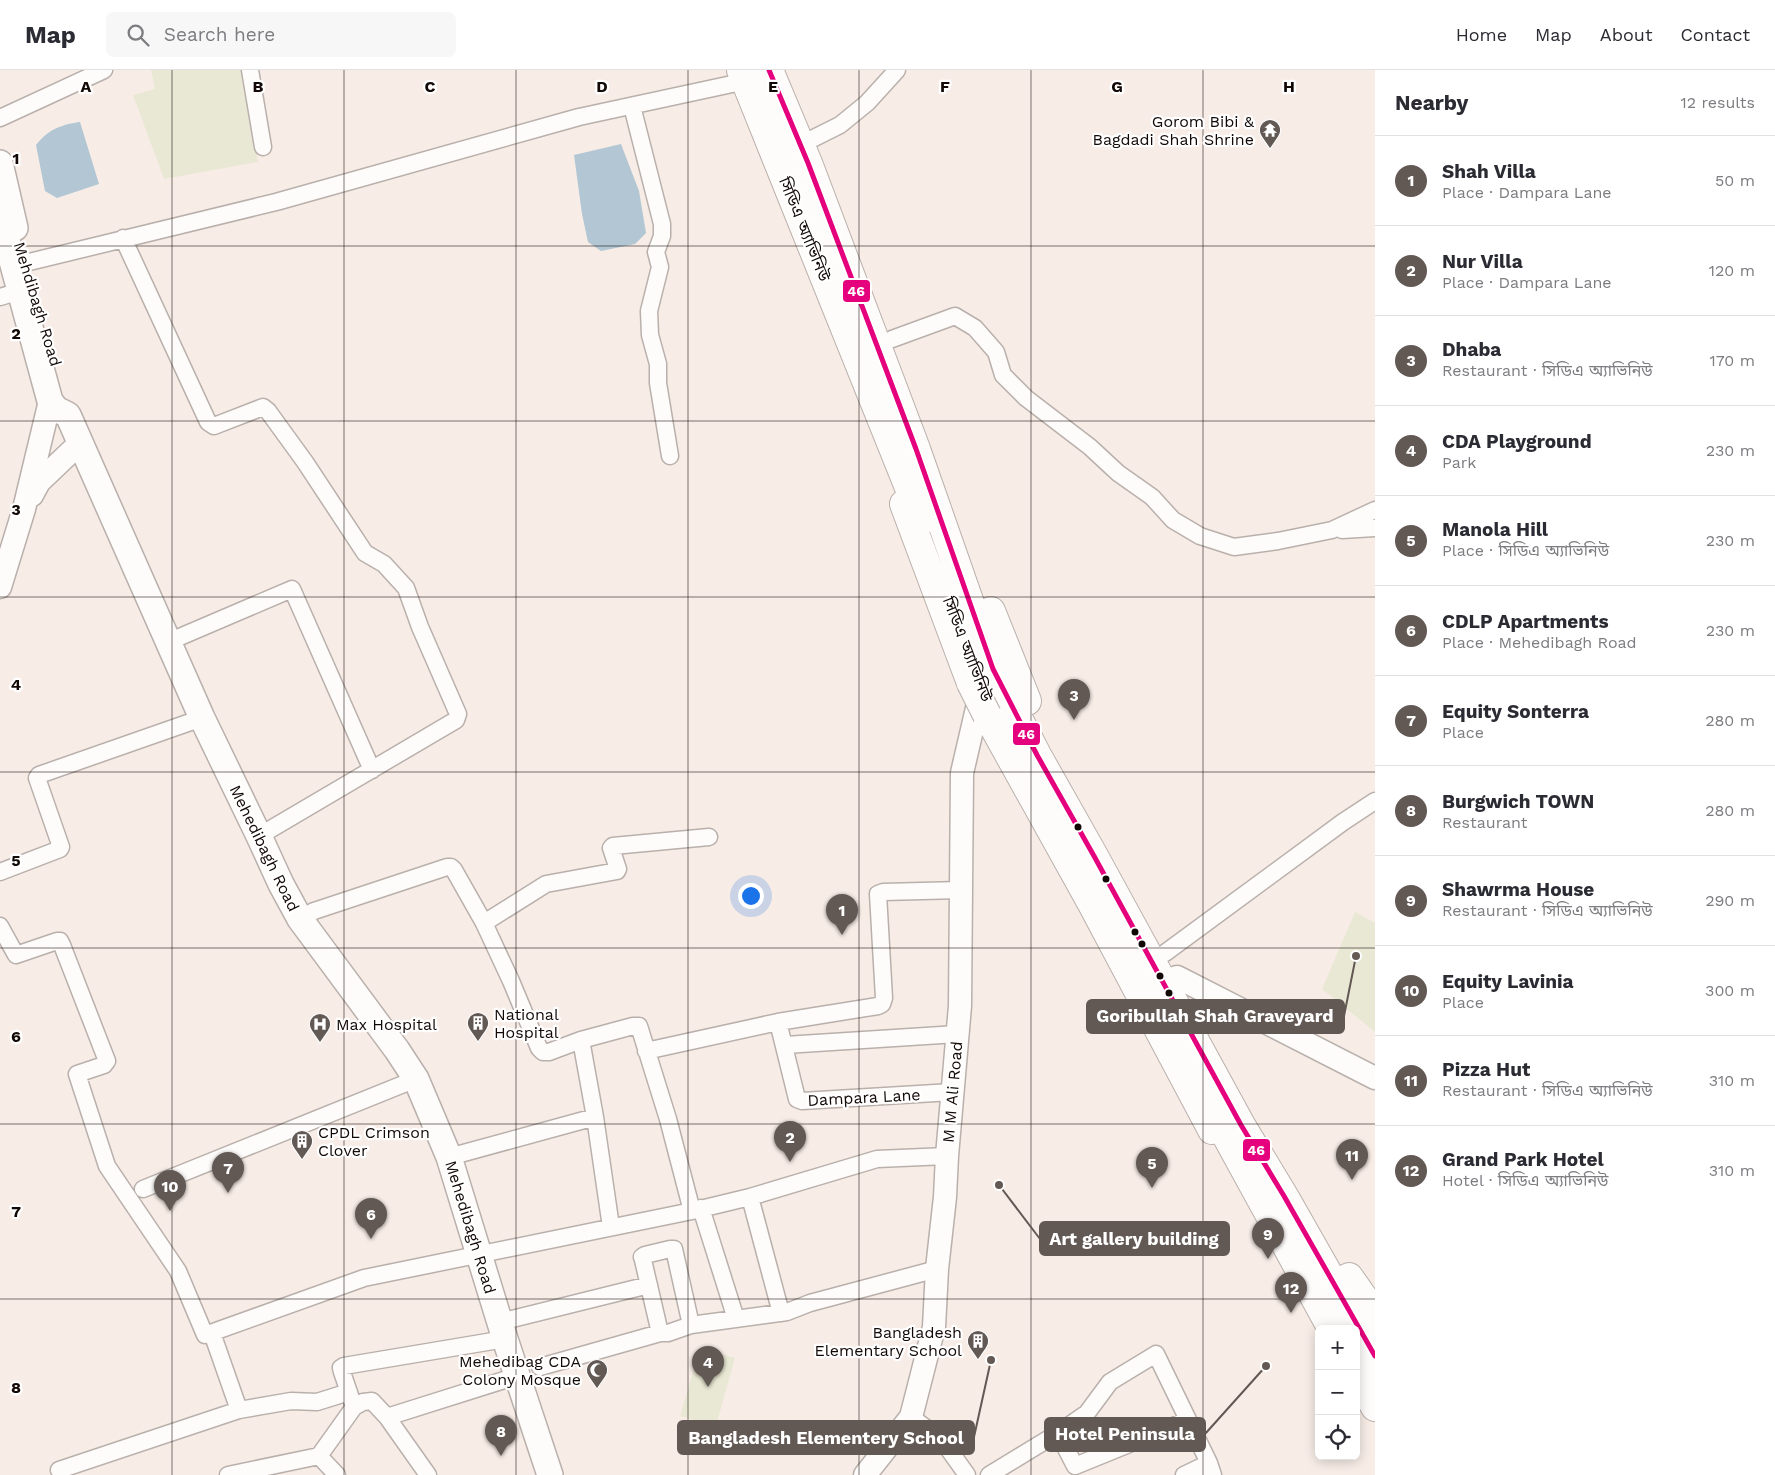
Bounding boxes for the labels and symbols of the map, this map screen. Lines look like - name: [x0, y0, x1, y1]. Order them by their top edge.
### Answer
- text: A: [81, 77, 92, 96]
- text: B: [253, 77, 264, 96]
- text: C: [425, 77, 436, 96]
- text: D: [596, 77, 608, 96]
- text: E: [768, 77, 778, 96]
- text: F: [940, 77, 950, 96]
- text: G: [1111, 77, 1123, 96]
- text: H: [1283, 77, 1295, 96]
- place label: Gorom Bibi & Bagdadi Shah Shrine: [1092, 112, 1255, 149]
- temple icon: Gorom Bibi & Bagdadi Shah Shrine: [1258, 118, 1282, 149]
- text: 1: [13, 149, 19, 168]
- street label: সিডিএ অ্যাভিনিউ: [775, 173, 834, 285]
- street label: Mehdibagh Road: [10, 240, 65, 369]
- line badge: 46: [842, 279, 871, 303]
- text: 46: [847, 283, 865, 299]
- text: 2: [11, 324, 21, 343]
- text: 3: [11, 500, 21, 519]
- street label: সিডিএ অ্যাভিনিউ: [938, 593, 996, 705]
- text: 4: [11, 675, 21, 694]
- pin: 3: [1058, 679, 1090, 720]
- line badge: 46: [1012, 722, 1041, 746]
- text: 46: [1017, 726, 1035, 742]
- street label: Mehedibagh Road: [226, 782, 303, 914]
- unlabelled marker: [1073, 822, 1083, 832]
- text: 5: [11, 851, 21, 870]
- unlabelled marker: [1101, 874, 1111, 884]
- your location: [738, 883, 764, 909]
- pin: 1: [826, 894, 858, 935]
- unlabelled marker: [1130, 927, 1140, 937]
- unlabelled marker: [1137, 939, 1147, 949]
- unlabelled marker: [1155, 971, 1165, 981]
- unlabelled marker: [1164, 988, 1174, 998]
- callout: Goribullah Shah Graveyard: [1087, 1000, 1344, 1033]
- place label: National Hospital: [494, 1005, 559, 1042]
- text: Goribullah Shah Graveyard: [1096, 1005, 1334, 1026]
- building icon: National Hospital: [466, 1011, 490, 1042]
- hospital icon: Max Hospital: [308, 1012, 332, 1043]
- place label: Max Hospital: [336, 1015, 437, 1034]
- text: 6: [11, 1027, 21, 1046]
- street label: M M Ali Road: [939, 1040, 966, 1144]
- street label: Dampara Lane: [807, 1085, 921, 1110]
- pin: 2: [774, 1121, 806, 1162]
- place label: CPDL Crimson Clover: [318, 1123, 430, 1160]
- building icon: CPDL Crimson Clover: [290, 1129, 314, 1160]
- line badge: 46: [1242, 1138, 1271, 1162]
- pin: 11: [1336, 1139, 1368, 1180]
- text: 46: [1247, 1142, 1265, 1158]
- pin: 5: [1136, 1147, 1168, 1188]
- pin: 7: [212, 1152, 244, 1193]
- street label: Mehedibagh Road: [441, 1158, 500, 1296]
- pin: 10: [154, 1170, 186, 1211]
- pin: 6: [355, 1198, 387, 1239]
- text: 7: [11, 1202, 21, 1221]
- pin: 9: [1252, 1218, 1284, 1259]
- callout: Art gallery building: [1040, 1222, 1229, 1255]
- text: Art gallery building: [1049, 1228, 1220, 1249]
- pin: 12: [1275, 1272, 1307, 1313]
- place label: Bangladesh Elementary School: [815, 1323, 962, 1360]
- building icon: Bangladesh Elementary School: [966, 1329, 990, 1360]
- pin: 4: [692, 1346, 724, 1387]
- place label: Mehedibag CDA Colony Mosque: [459, 1352, 581, 1389]
- mosque icon: Mehedibag CDA Colony Mosque: [585, 1358, 609, 1389]
- text: 8: [11, 1378, 21, 1397]
- pin: 8: [485, 1415, 517, 1456]
- callout: Hotel Peninsula: [1045, 1418, 1205, 1451]
- callout: Bangladesh Elementery School: [678, 1421, 974, 1454]
- text: Hotel Peninsula: [1055, 1423, 1196, 1444]
- text: Bangladesh Elementery School: [688, 1427, 964, 1448]

